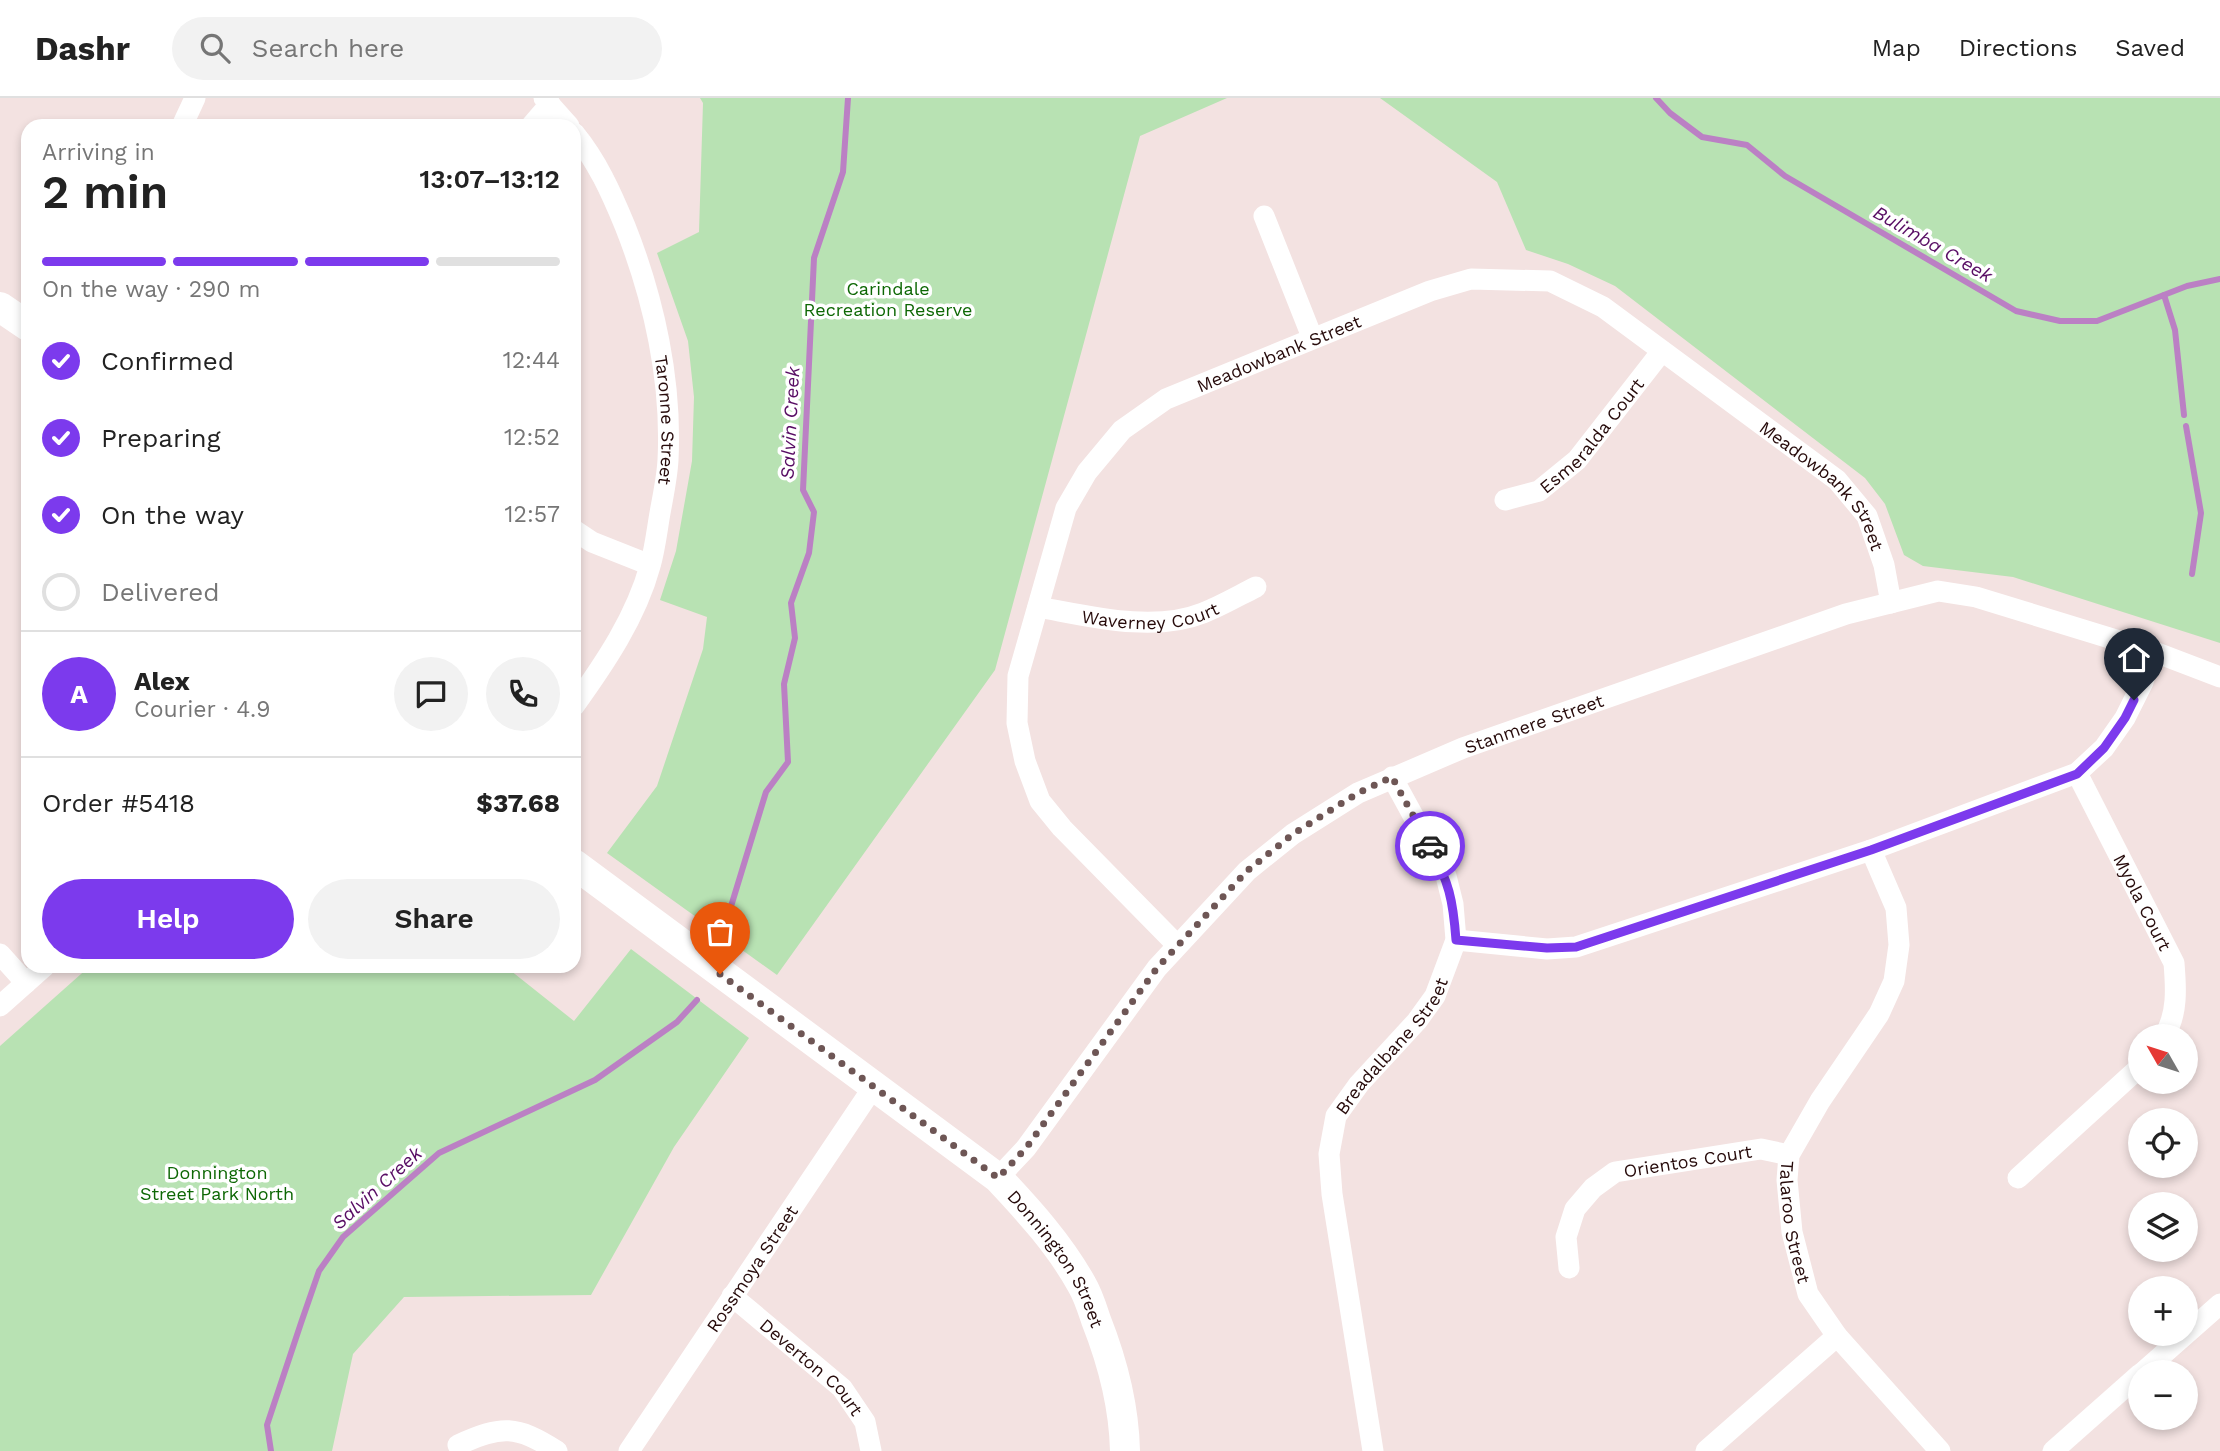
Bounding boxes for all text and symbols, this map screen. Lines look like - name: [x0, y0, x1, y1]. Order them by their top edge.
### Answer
- search box: [172, 17, 662, 80]
- text: Dashr: [35, 29, 130, 68]
- icon: search: [196, 29, 234, 67]
- text: Search here: [252, 33, 404, 63]
- text: Map: [1872, 34, 1921, 62]
- text: Directions: [1959, 34, 2077, 62]
- text: Saved: [2115, 34, 2185, 62]
- text: Arriving in: [42, 139, 155, 166]
- text: 13:07–13:12: [419, 164, 560, 194]
- text: 2 min: [42, 165, 168, 219]
- water label: Bulimba Creek: [1869, 201, 1997, 288]
- text: On the way · 290 m: [42, 276, 260, 303]
- park label: Carindale Recreation Reserve: [804, 278, 972, 320]
- street label: Meadowbank Street: [1193, 310, 1364, 396]
- icon: check: [42, 342, 80, 380]
- text: Confirmed: [101, 346, 234, 376]
- text: 12:44: [503, 347, 560, 374]
- street label: Taronne Street: [651, 354, 679, 487]
- water label: Salvin Creek: [776, 365, 804, 480]
- street label: Esmeralda Court: [1535, 373, 1648, 497]
- street label: Meadowbank Street: [1756, 416, 1889, 553]
- icon: check: [42, 419, 80, 457]
- text: Preparing: [101, 423, 221, 453]
- text: 12:52: [504, 424, 560, 451]
- icon: check: [42, 496, 80, 534]
- text: On the way: [101, 500, 244, 530]
- text: 12:57: [505, 501, 560, 528]
- text: Delivered: [101, 577, 220, 607]
- street label: Waverney Court: [1080, 597, 1222, 633]
- pin: [2104, 628, 2164, 700]
- icon: home: [2115, 639, 2153, 677]
- button: chat: [394, 657, 468, 731]
- button: phone: [486, 657, 560, 731]
- text: Alex: [134, 666, 190, 696]
- text: A: [70, 679, 88, 709]
- street label: Stanmere Street: [1461, 689, 1606, 757]
- text: Courier · 4.9: [134, 696, 270, 723]
- text: Order #5418: [42, 788, 195, 818]
- text: $37.68: [476, 788, 560, 818]
- courier: [1395, 811, 1465, 881]
- icon: car: [1411, 827, 1449, 865]
- street label: Myola Court: [2110, 850, 2176, 954]
- button: Help: [42, 879, 294, 959]
- button: Share: [308, 879, 560, 959]
- pin: [690, 902, 750, 974]
- icon: bag: [701, 913, 739, 951]
- street label: Breadalbane Street: [1330, 974, 1452, 1118]
- north arrow: [2128, 1024, 2198, 1094]
- map controls: [2128, 1024, 2198, 1430]
- button: locate: [2128, 1108, 2198, 1178]
- street label: Orientos Court: [1622, 1140, 1754, 1181]
- water label: Salvin Creek: [327, 1141, 427, 1234]
- street label: Talaroo Street: [1777, 1160, 1815, 1286]
- park label: Donnington Street Park North: [140, 1162, 294, 1204]
- street label: Donnington Street: [1004, 1185, 1109, 1331]
- button: layers: [2128, 1192, 2198, 1262]
- street label: Rossmoya Street: [702, 1201, 802, 1336]
- button: +: [2128, 1276, 2198, 1346]
- street label: Deverton Court: [756, 1314, 868, 1420]
- button: −: [2128, 1360, 2198, 1430]

